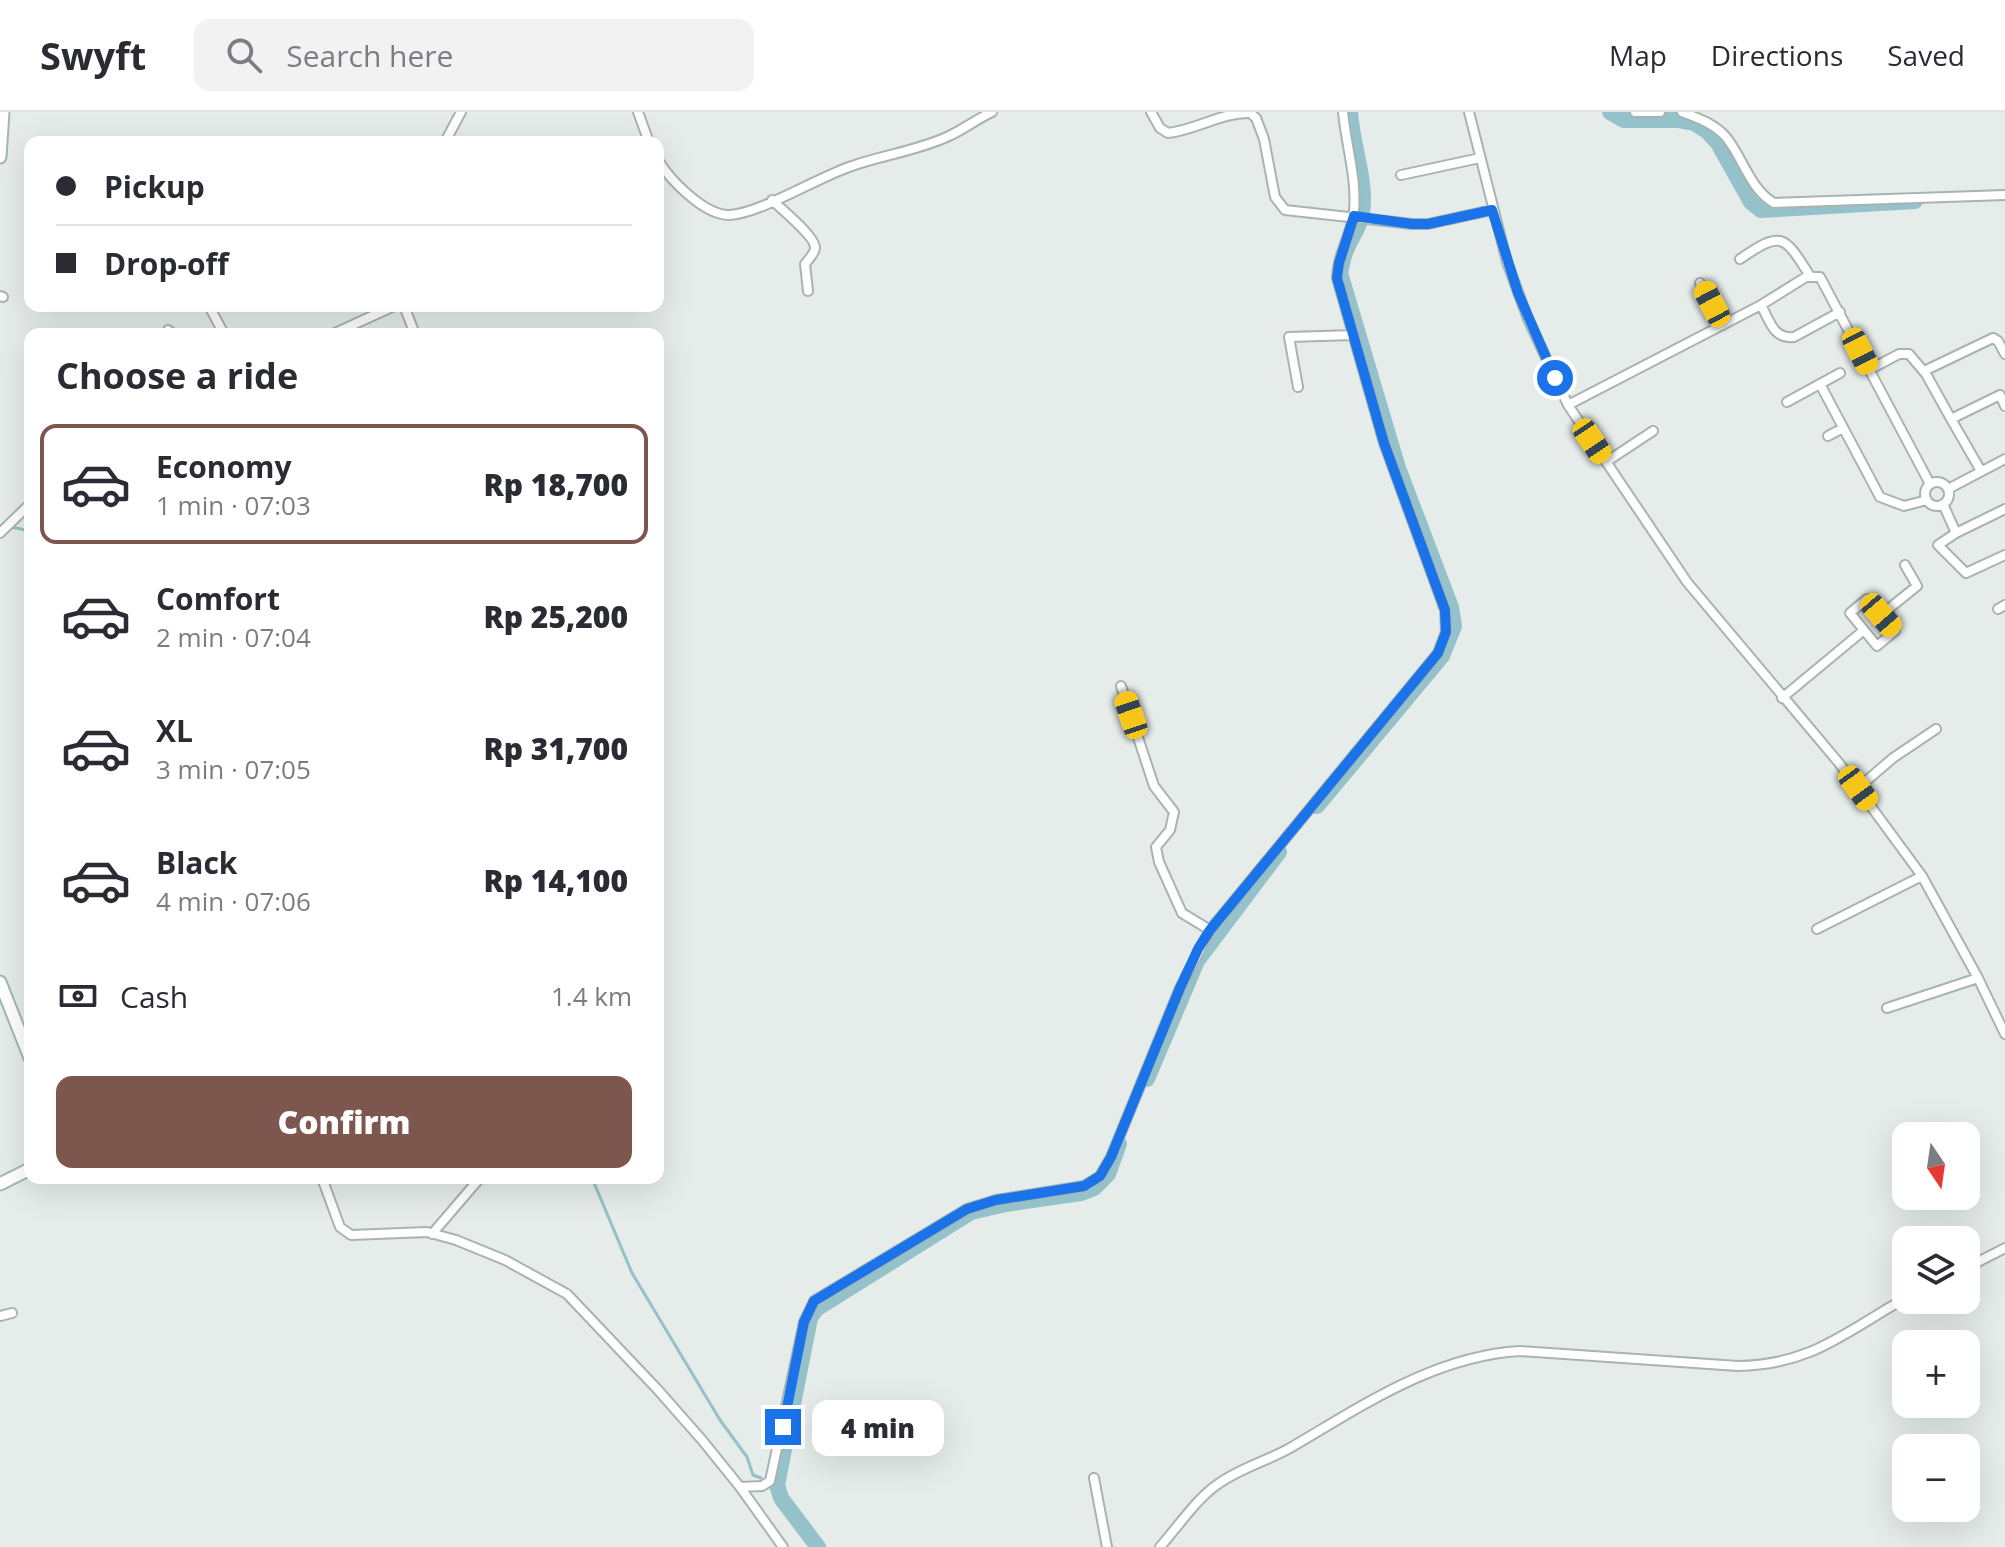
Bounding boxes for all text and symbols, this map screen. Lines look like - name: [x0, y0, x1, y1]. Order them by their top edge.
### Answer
- search box: [194, 19, 754, 91]
- text: Swyft: [40, 29, 146, 81]
- icon: search: [222, 33, 266, 77]
- text: Search here: [286, 35, 453, 76]
- text: Map: [1609, 36, 1667, 74]
- text: Directions: [1711, 36, 1843, 74]
- text: Saved: [1887, 36, 1965, 74]
- text: Pickup: [104, 166, 205, 207]
- text: Drop-off: [104, 243, 229, 284]
- car: [1690, 277, 1734, 331]
- car: [1838, 324, 1882, 378]
- text: Choose a ride: [56, 351, 298, 400]
- route start: [1537, 360, 1573, 396]
- car: [1569, 414, 1615, 468]
- text: Economy: [156, 446, 292, 487]
- icon: car: [60, 448, 132, 520]
- text: Rp 18,700: [483, 464, 628, 505]
- text: 1 min · 07:03: [156, 487, 311, 523]
- text: Comfort: [156, 578, 280, 619]
- icon: car: [60, 580, 132, 652]
- car: [1856, 589, 1906, 641]
- text: Rp 25,200: [483, 596, 628, 637]
- text: 2 min · 07:04: [156, 619, 311, 655]
- car: [1112, 688, 1150, 742]
- text: XL: [156, 710, 193, 751]
- icon: car: [60, 712, 132, 784]
- text: Rp 31,700: [483, 728, 628, 769]
- text: 3 min · 07:05: [156, 751, 311, 787]
- car: [1834, 762, 1882, 814]
- text: Black: [156, 842, 237, 883]
- icon: car: [60, 844, 132, 916]
- text: Rp 14,100: [483, 860, 628, 901]
- text: 4 min · 07:06: [156, 883, 311, 919]
- icon: cash: [56, 974, 100, 1018]
- text: Cash: [120, 976, 188, 1017]
- text: 1.4 km: [551, 978, 632, 1014]
- button: Confirm: [56, 1076, 632, 1168]
- north arrow: [1892, 1122, 1980, 1210]
- map controls: [1892, 1122, 1980, 1522]
- button: layers: [1892, 1226, 1980, 1314]
- button: +: [1892, 1330, 1980, 1418]
- callout: 4 min: [811, 1399, 943, 1455]
- route end: [765, 1409, 801, 1445]
- text: 4 min: [841, 1410, 915, 1446]
- button: −: [1892, 1434, 1980, 1522]

